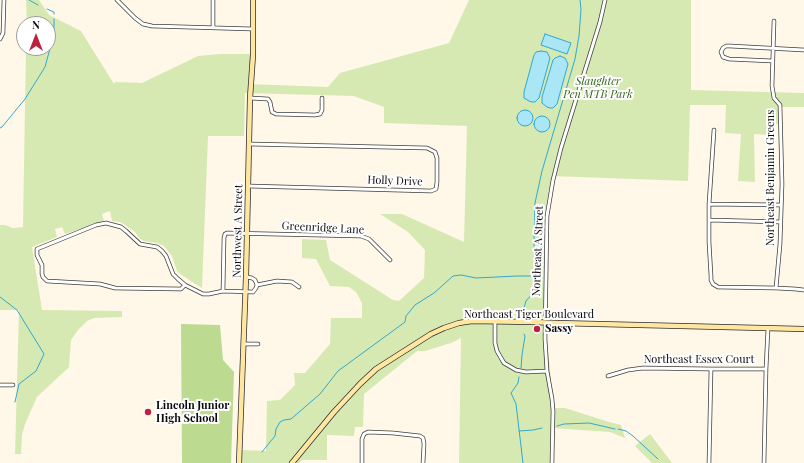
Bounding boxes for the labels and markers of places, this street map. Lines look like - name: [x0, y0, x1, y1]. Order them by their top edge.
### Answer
- place label: Sassy: [545, 322, 573, 336]
- marker: Sassy: [532, 324, 542, 334]
- place label: Lincoln Junior High School: [156, 399, 229, 425]
- marker: Lincoln Junior High School: [143, 407, 153, 417]

